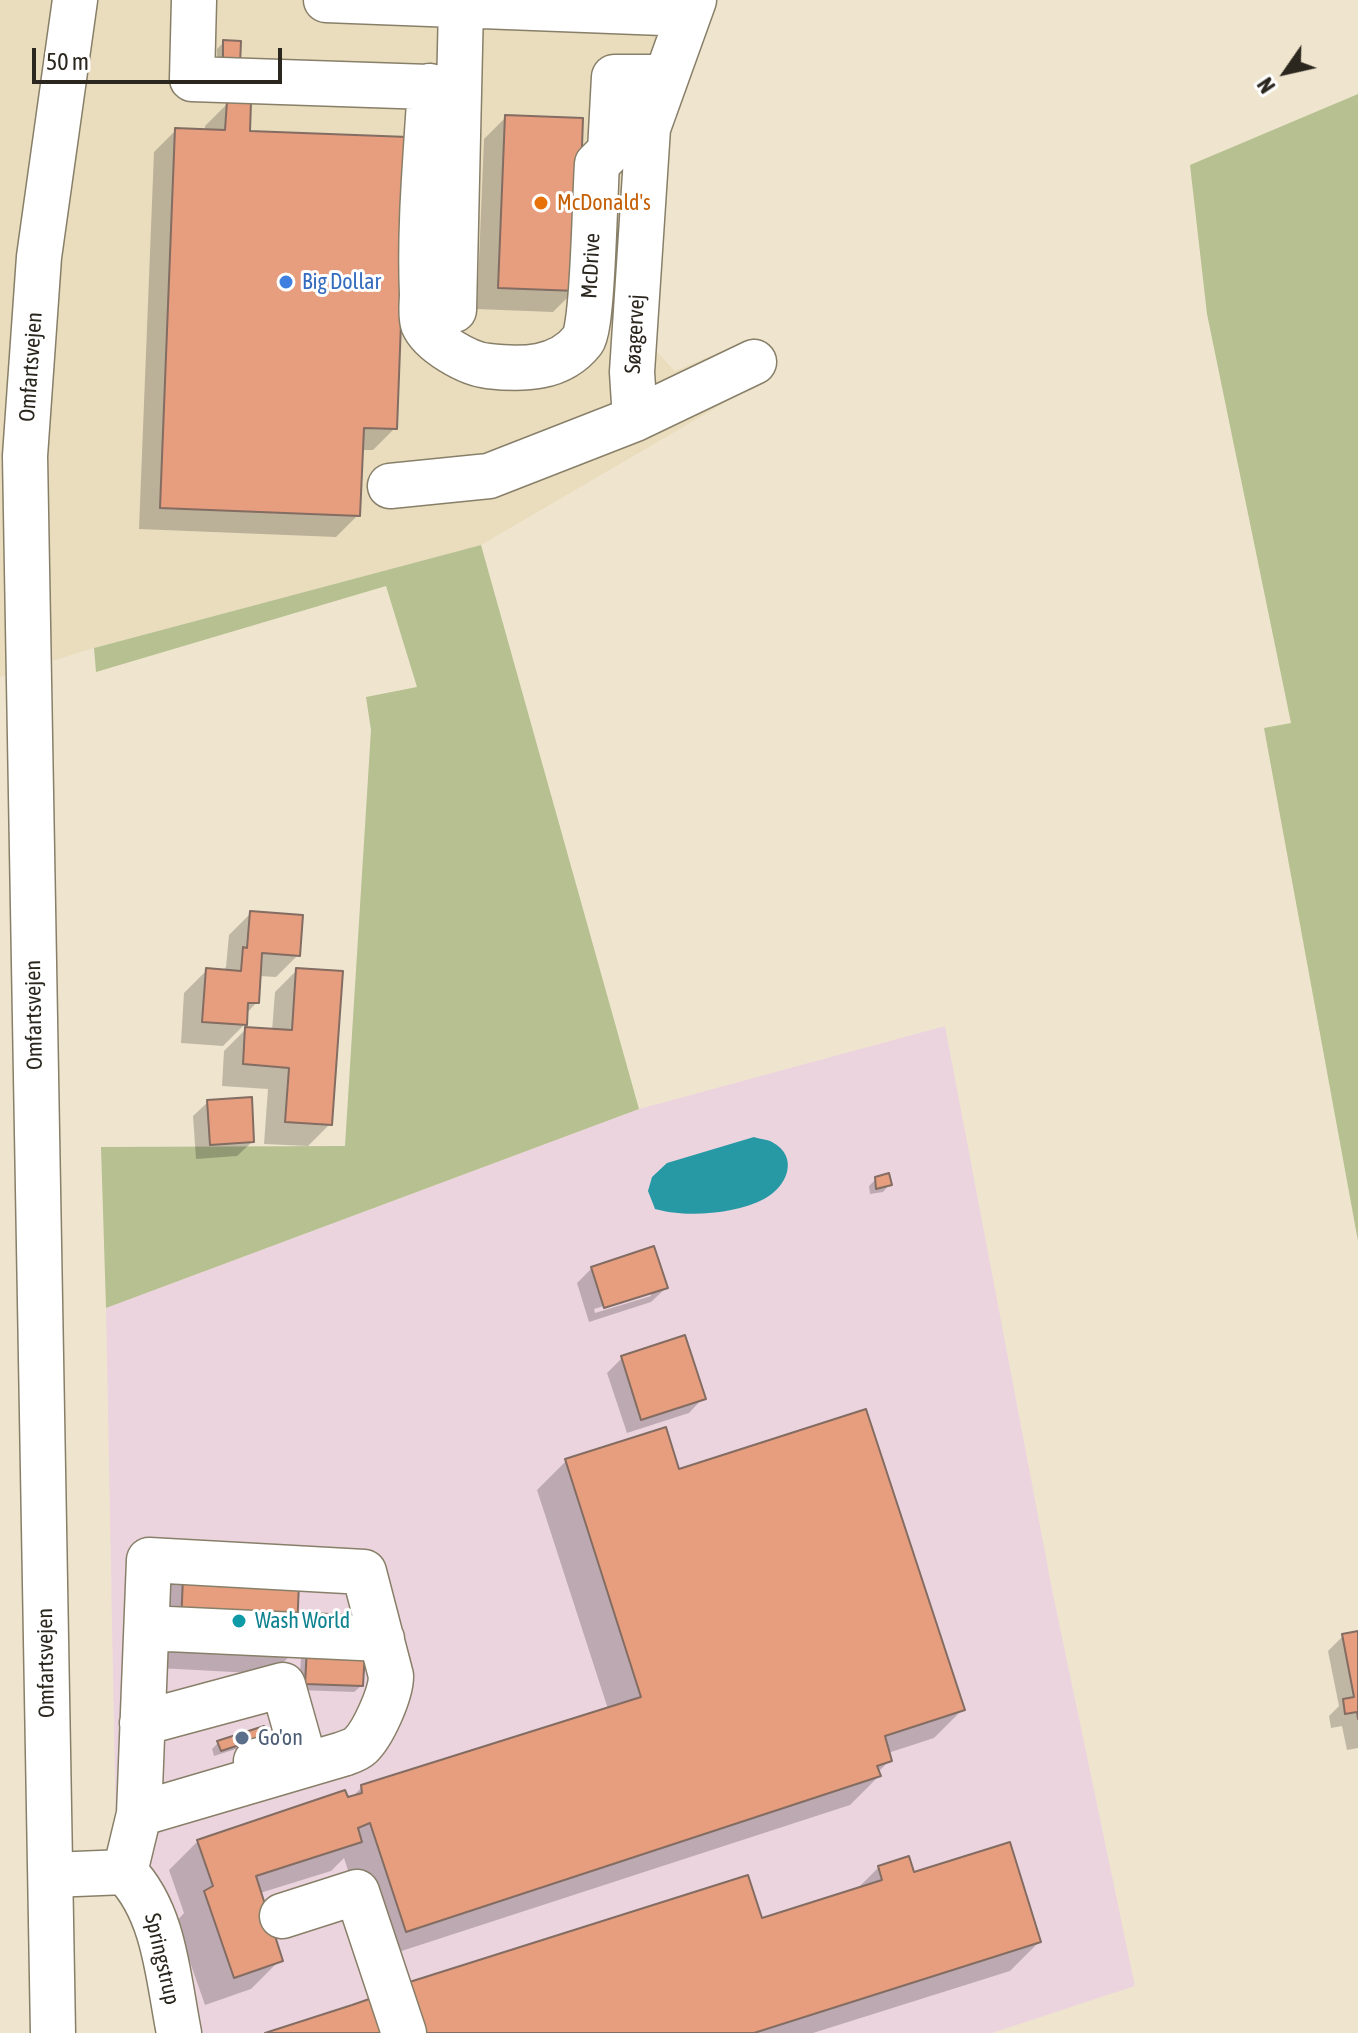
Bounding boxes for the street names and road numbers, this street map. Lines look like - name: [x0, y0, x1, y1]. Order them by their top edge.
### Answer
- street label: McDrive: [576, 233, 606, 299]
- street label: Søagervej: [620, 294, 650, 374]
- street label: Omfartsvejen: [14, 311, 48, 423]
- street label: Omfartsvejen: [20, 960, 48, 1070]
- street label: Omfartsvejen: [32, 1608, 60, 1718]
- street label: Springstrup: [139, 1911, 185, 2007]

